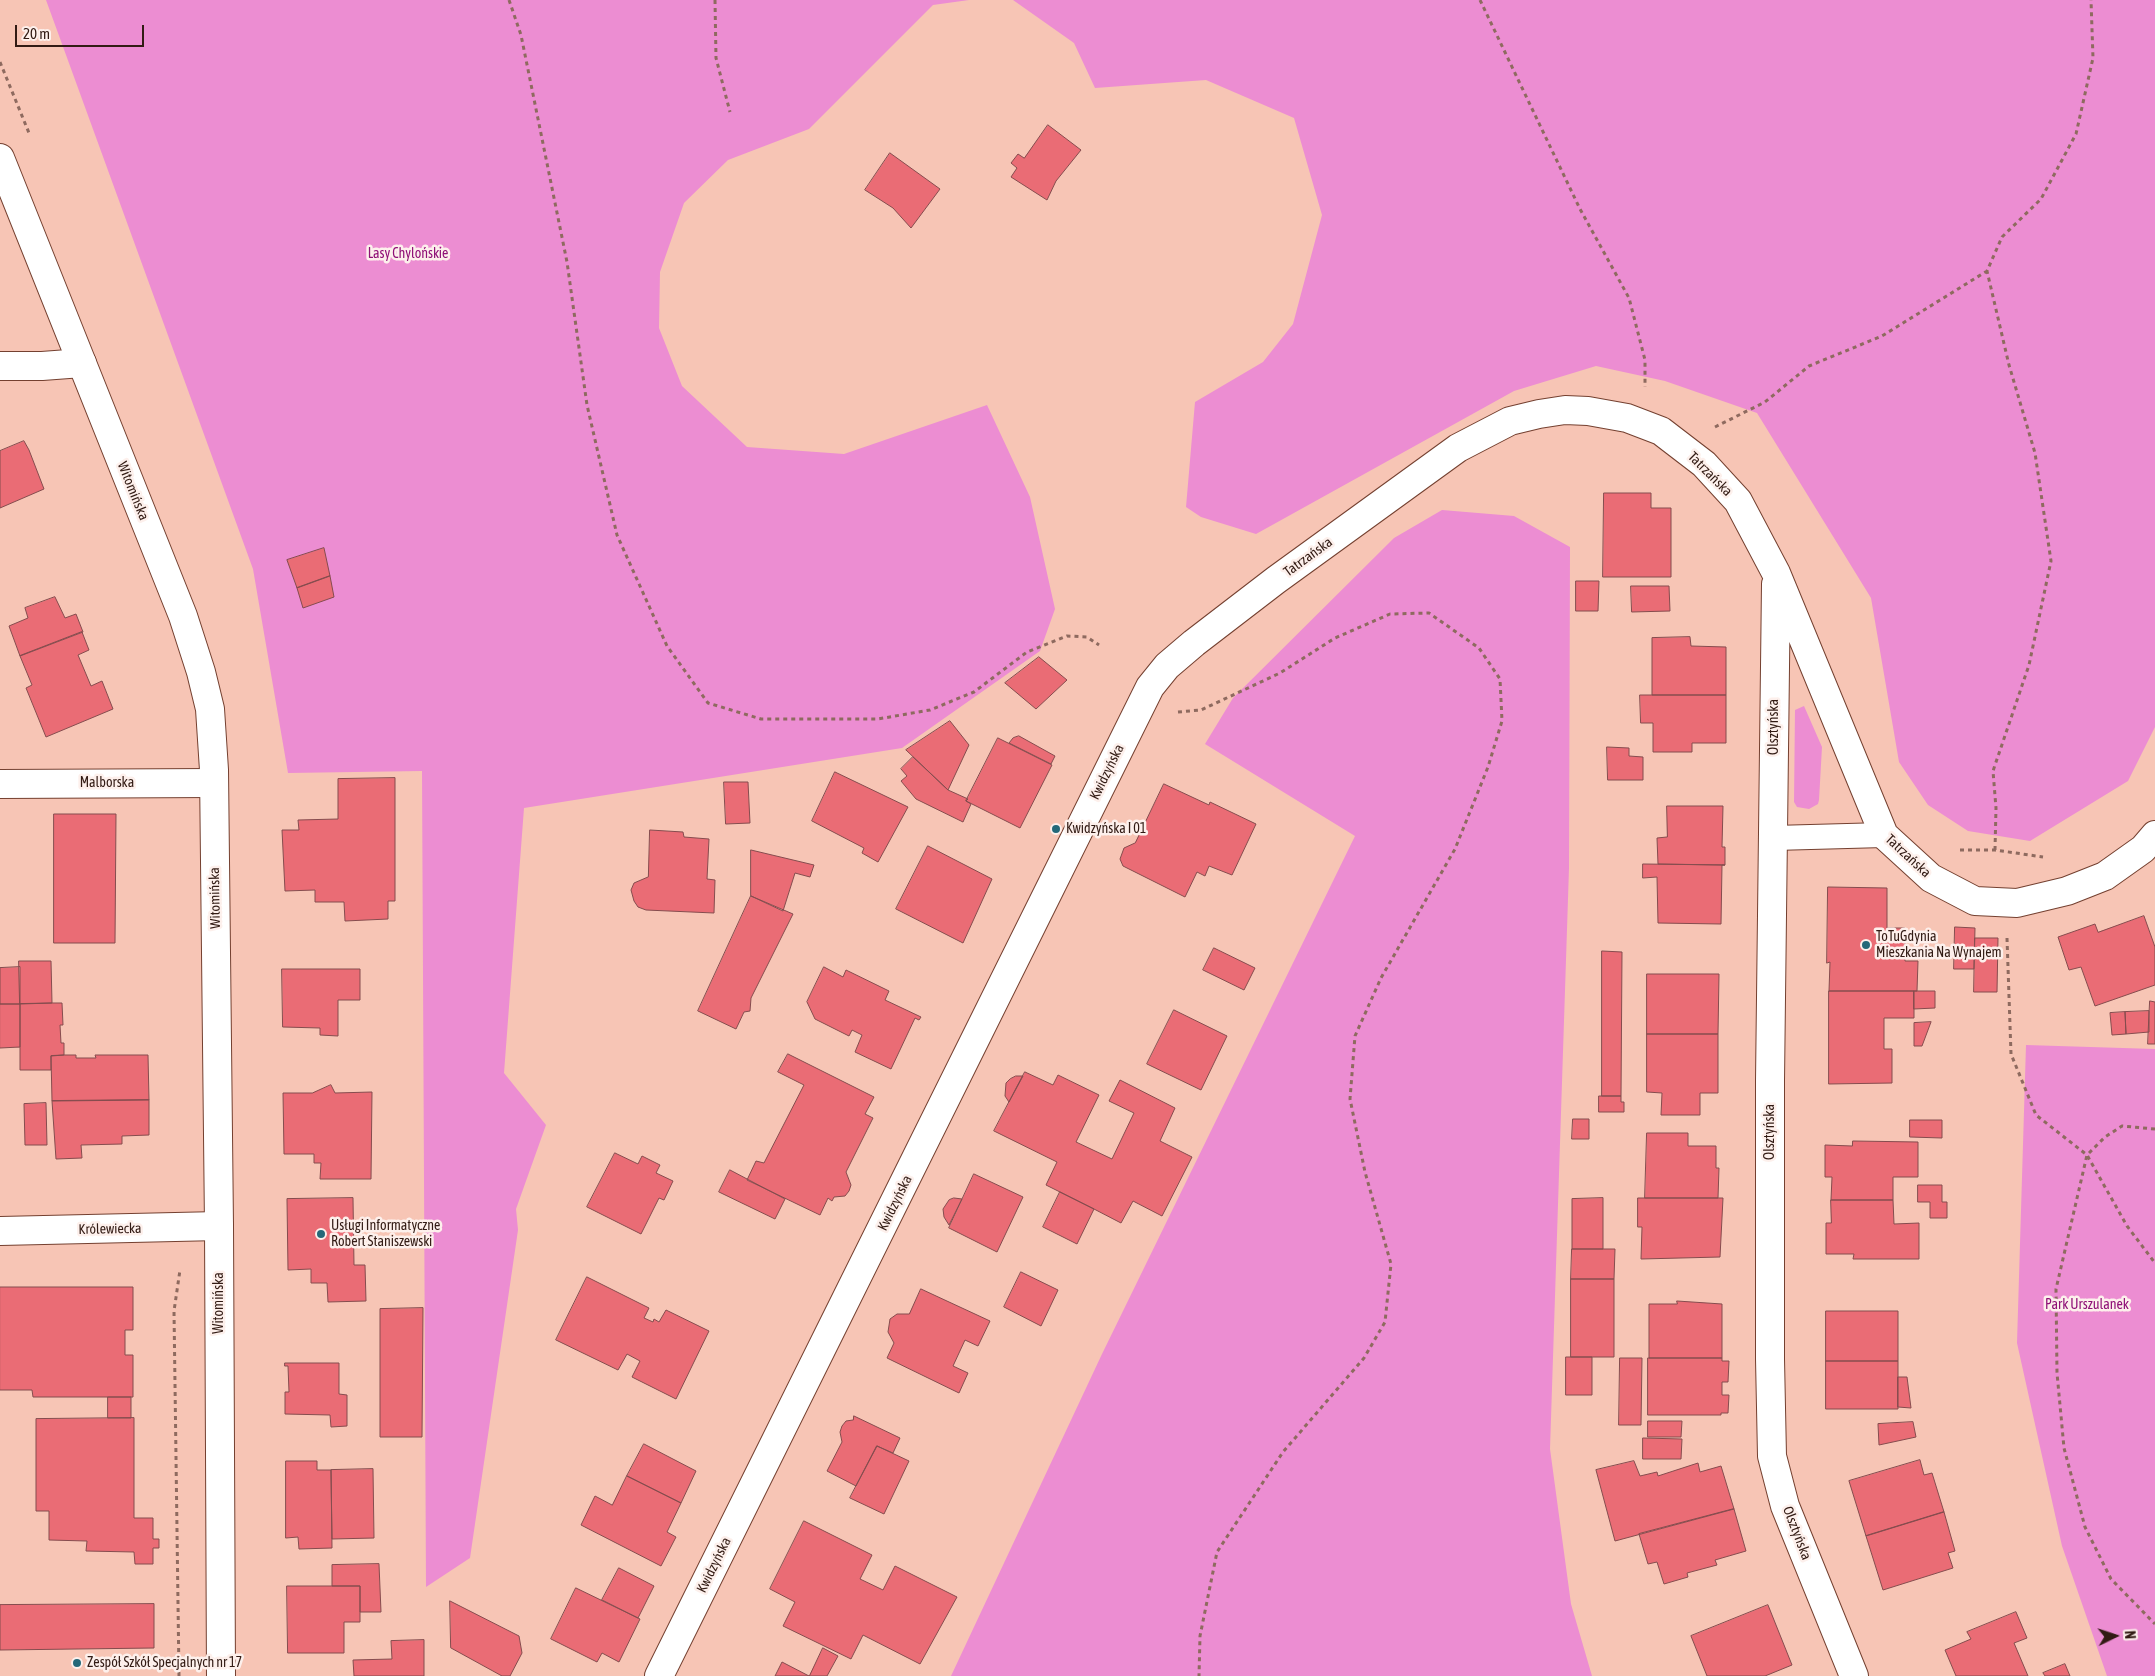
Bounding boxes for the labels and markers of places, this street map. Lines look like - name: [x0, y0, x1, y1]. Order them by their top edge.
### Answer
- place label: Kwidzyńska I 01: [1066, 821, 1146, 837]
- marker: Kwidzyńska I 01: [1050, 823, 1062, 835]
- place label: ToTuGdynia Mieszkania Na Wynajem: [1876, 929, 2002, 962]
- marker: ToTuGdynia Mieszkania Na Wynajem: [1860, 939, 1872, 951]
- place label: Usługi Informatyczne Robert Staniszewski: [331, 1218, 440, 1250]
- marker: Usługi Informatyczne Robert Staniszewski: [315, 1228, 327, 1240]
- place label: Zespół Szkół Specjalnych nr 17: [87, 1655, 242, 1671]
- marker: Zespół Szkół Specjalnych nr 17: [71, 1657, 83, 1669]

